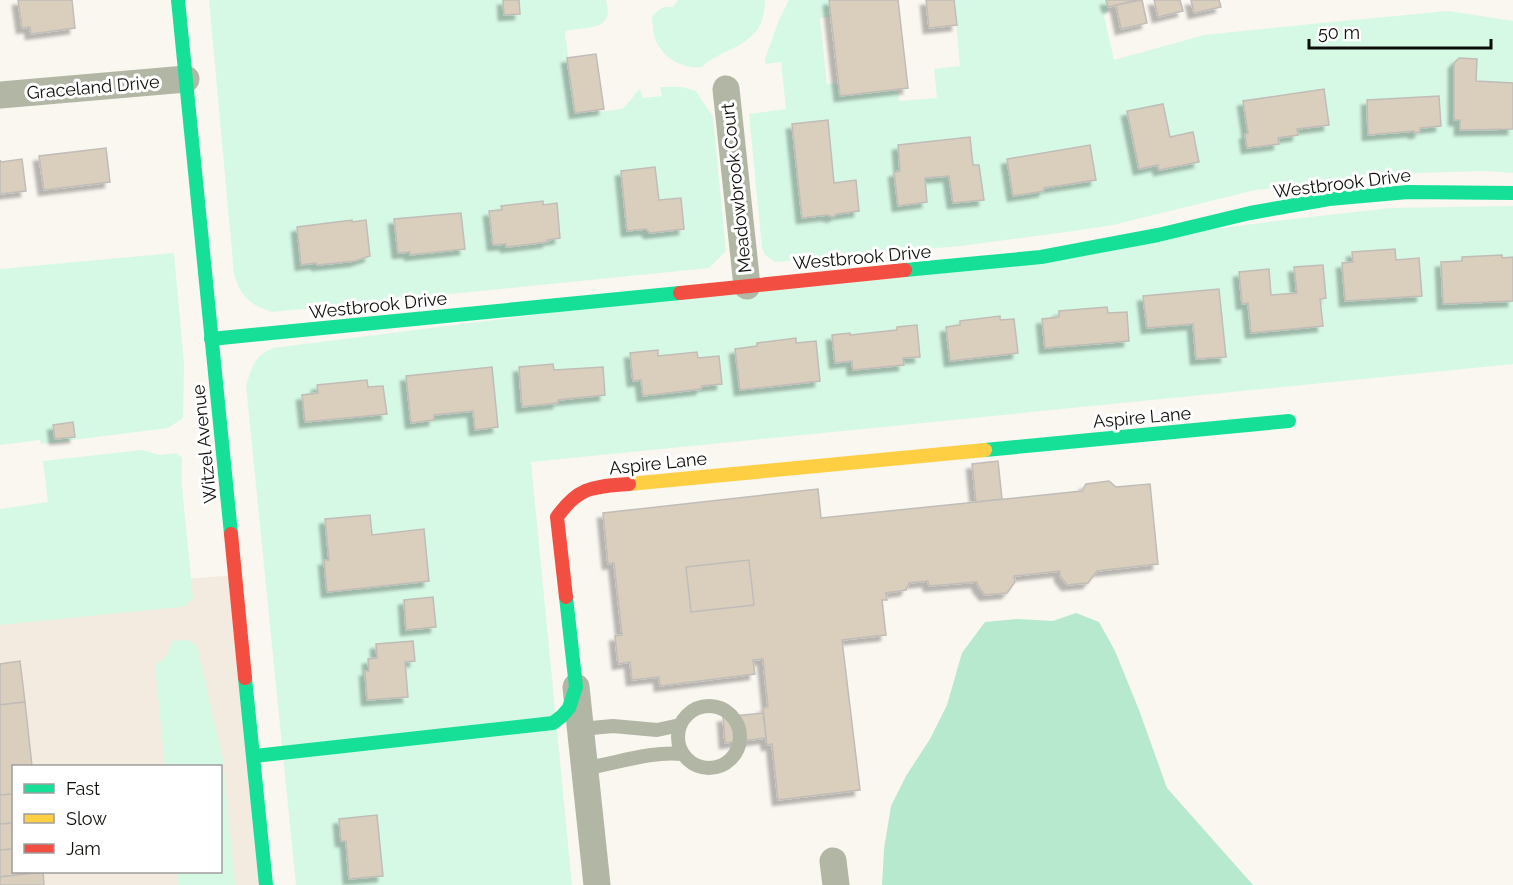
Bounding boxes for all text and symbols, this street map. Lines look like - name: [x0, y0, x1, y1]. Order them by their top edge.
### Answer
- scale bar: [1309, 12, 1490, 50]
- text: 50 m: [1318, 22, 1360, 43]
- street label: Graceland Drive: [26, 71, 161, 103]
- street label: Meadowbrook Court: [717, 102, 755, 274]
- street label: Westbrook Drive: [1272, 164, 1412, 202]
- street label: Westbrook Drive: [792, 240, 932, 273]
- street label: Westbrook Drive: [308, 287, 448, 323]
- street label: Witzel Avenue: [187, 383, 221, 505]
- street label: Aspire Lane: [1092, 402, 1192, 432]
- street label: Aspire Lane: [608, 447, 708, 479]
- legend: [12, 765, 222, 873]
- text: Fast: [66, 778, 100, 799]
- text: Slow: [66, 808, 107, 829]
- text: Jam: [66, 838, 101, 859]

